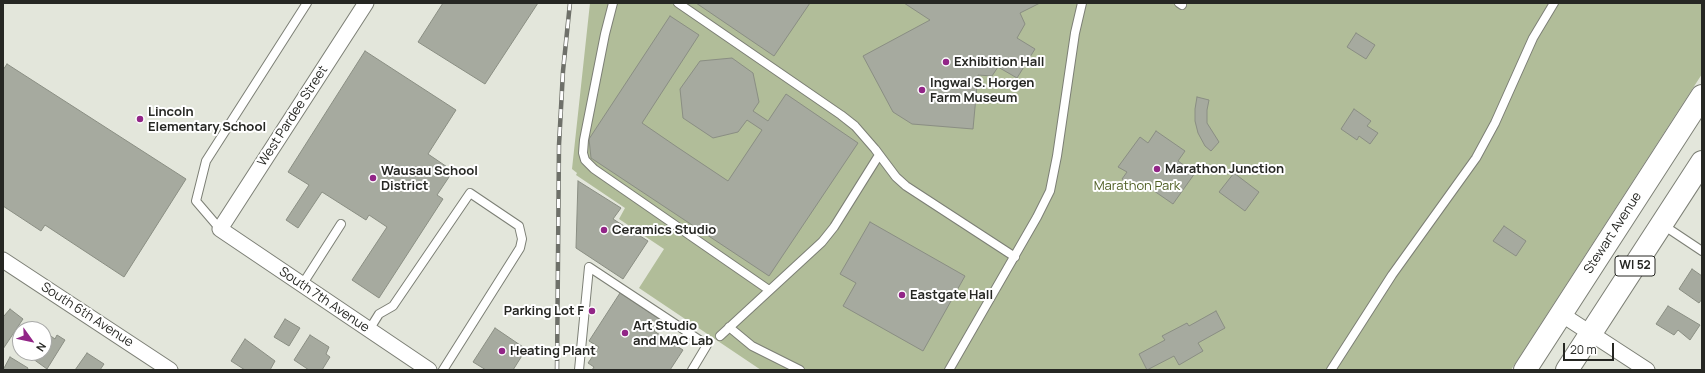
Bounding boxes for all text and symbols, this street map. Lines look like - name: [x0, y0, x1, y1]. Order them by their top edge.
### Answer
- place label: Exhibition Hall: [954, 54, 1044, 70]
- marker: Exhibition Hall: [941, 57, 951, 67]
- street label: West Pardee Street: [255, 63, 331, 169]
- place label: Ingwal S. Horgen Farm Museum: [930, 75, 1034, 106]
- marker: Ingwal S. Horgen Farm Museum: [917, 85, 927, 95]
- place label: Lincoln Elementary School: [148, 104, 266, 135]
- marker: Lincoln Elementary School: [135, 114, 145, 124]
- place label: Marathon Junction: [1165, 161, 1284, 177]
- place label: Wausau School District: [381, 163, 478, 194]
- marker: Marathon Junction: [1152, 164, 1162, 174]
- marker: Wausau School District: [368, 173, 378, 183]
- park label: Marathon Park: [1094, 178, 1180, 194]
- street label: Stewart Avenue: [1581, 189, 1645, 277]
- place label: Ceramics Studio: [612, 222, 716, 238]
- marker: Ceramics Studio: [599, 225, 609, 235]
- road number: WI 52: [1615, 256, 1655, 276]
- street label: South 7th Avenue: [276, 264, 372, 336]
- street label: South 6th Avenue: [38, 279, 136, 351]
- place label: Eastgate Hall: [910, 287, 993, 303]
- marker: Eastgate Hall: [897, 290, 907, 300]
- place label: Parking Lot F: [504, 303, 584, 319]
- marker: Parking Lot F: [587, 306, 597, 316]
- place label: Art Studio and MAC Lab: [633, 318, 713, 349]
- north arrow: [12, 321, 52, 361]
- marker: Art Studio and MAC Lab: [620, 328, 630, 338]
- scale bar: [1565, 335, 1616, 361]
- text: N: [33, 340, 50, 355]
- text: 20 m: [1570, 341, 1597, 358]
- place label: Heating Plant: [510, 343, 596, 359]
- marker: Heating Plant: [497, 346, 507, 356]

